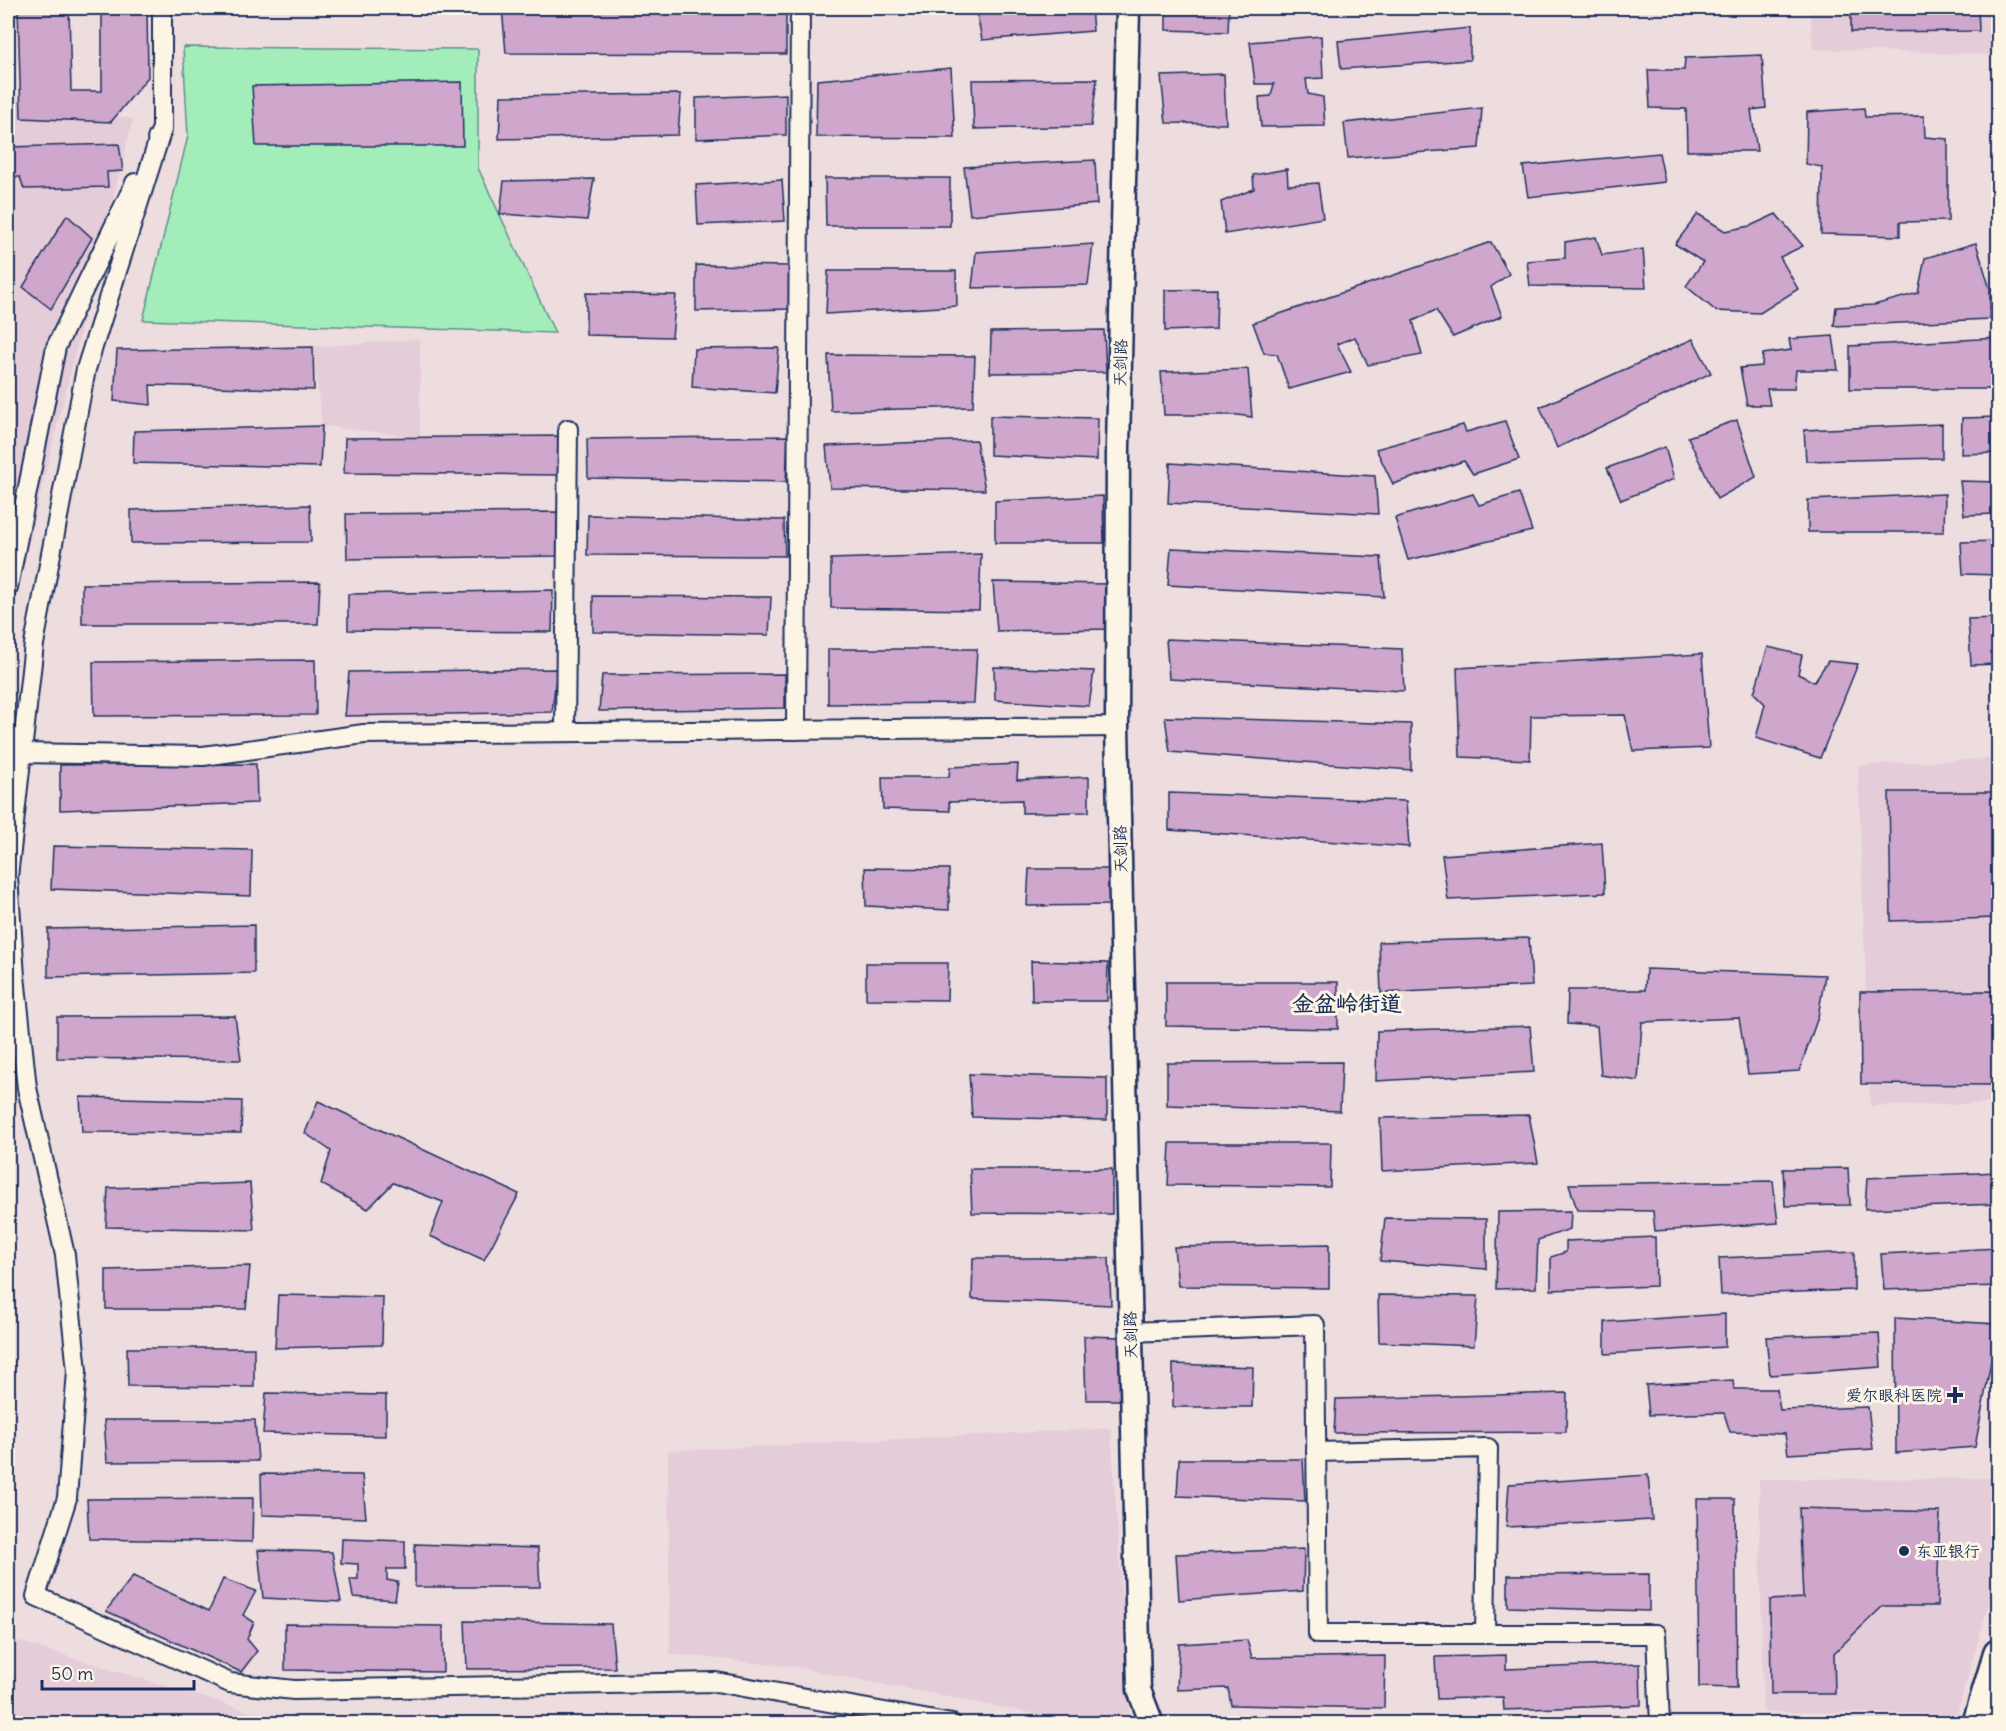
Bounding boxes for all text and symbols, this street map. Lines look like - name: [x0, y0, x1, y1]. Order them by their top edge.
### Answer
- street label: 天剑路: [1110, 339, 1130, 387]
- street label: 天剑路: [1110, 825, 1130, 873]
- district label: 金盆岭街道: [1292, 989, 1402, 1017]
- street label: 天剑路: [1120, 1311, 1140, 1359]
- place label: 爱尔眼科医院: [1846, 1385, 1942, 1405]
- marker: 爱尔眼科医院: [1946, 1386, 1964, 1404]
- place label: 东亚银行: [1916, 1541, 1980, 1561]
- marker: 东亚银行: [1897, 1544, 1911, 1558]
- scale bar: [42, 1653, 194, 1691]
- text: 50 m: [51, 1662, 93, 1685]

